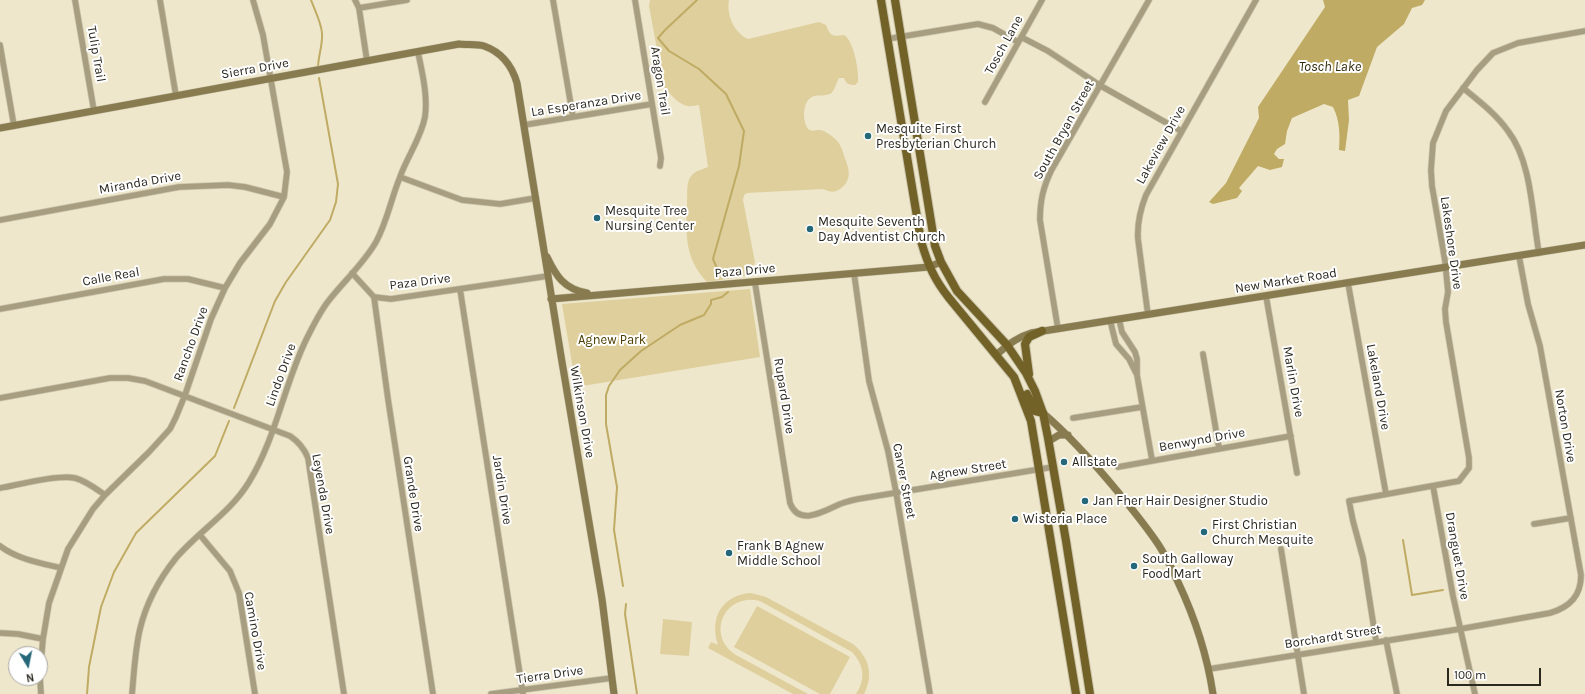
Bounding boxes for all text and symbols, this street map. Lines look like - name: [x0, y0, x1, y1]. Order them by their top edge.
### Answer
- street label: Tosch Lane: [981, 13, 1027, 77]
- street label: Tulip Trail: [83, 25, 109, 83]
- street label: Aragon Trail: [647, 45, 673, 117]
- street label: Sierra Drive: [220, 55, 290, 83]
- water label: Tosch Lake: [1299, 59, 1361, 75]
- street label: South Bryan Street: [1030, 78, 1098, 182]
- street label: La Esperanza Drive: [530, 88, 642, 120]
- street label: Lakeview Drive: [1133, 103, 1189, 187]
- place label: Mesquite First Presbyterian Church: [876, 121, 996, 152]
- marker: Mesquite First Presbyterian Church: [863, 131, 873, 141]
- street label: Miranda Drive: [98, 168, 182, 198]
- street label: Lakeshore Drive: [1437, 195, 1465, 291]
- place label: Mesquite Tree Nursing Center: [605, 203, 694, 234]
- marker: Mesquite Tree Nursing Center: [592, 213, 602, 223]
- place label: Mesquite Seventh Day Adventist Church: [818, 214, 946, 245]
- marker: Mesquite Seventh Day Adventist Church: [805, 224, 815, 234]
- street label: Paza Drive: [714, 261, 776, 281]
- street label: Calle Real: [81, 264, 141, 290]
- street label: New Market Road: [1234, 265, 1338, 297]
- street label: Paza Drive: [389, 271, 451, 293]
- street label: Rancho Drive: [170, 305, 212, 383]
- park label: Agnew Park: [578, 332, 646, 348]
- street label: Lindo Drive: [262, 341, 300, 409]
- street label: Lakeland Drive: [1363, 343, 1393, 431]
- street label: Marlin Drive: [1279, 345, 1307, 419]
- street label: Rupard Drive: [770, 357, 798, 435]
- street label: Wilkinson Drive: [566, 365, 598, 459]
- street label: Norton Drive: [1551, 388, 1579, 464]
- street label: Benwynd Drive: [1158, 425, 1246, 455]
- street label: Carver Street: [889, 442, 919, 520]
- street label: Leyenda Drive: [308, 452, 338, 536]
- street label: Jardin Drive: [489, 454, 515, 526]
- place label: Allstate: [1072, 454, 1117, 470]
- street label: Grande Drive: [399, 455, 427, 533]
- street label: Agnew Street: [928, 456, 1008, 484]
- marker: Allstate: [1059, 457, 1069, 467]
- place label: Jan Fher Hair Designer Studio: [1093, 493, 1268, 509]
- marker: Jan Fher Hair Designer Studio: [1080, 496, 1090, 506]
- place label: Wisteria Place: [1023, 511, 1107, 527]
- street label: Dranguet Drive: [1442, 511, 1472, 601]
- marker: Wisteria Place: [1010, 514, 1020, 524]
- place label: First Christian Church Mesquite: [1212, 517, 1313, 548]
- marker: First Christian Church Mesquite: [1199, 527, 1209, 537]
- place label: Frank B Agnew Middle School: [737, 538, 824, 569]
- marker: Frank B Agnew Middle School: [724, 548, 734, 558]
- place label: South Galloway Food Mart: [1142, 551, 1233, 582]
- marker: South Galloway Food Mart: [1129, 561, 1139, 571]
- street label: Camino Drive: [240, 590, 270, 672]
- street label: Borchardt Street: [1284, 622, 1382, 652]
- north arrow: [8, 646, 48, 686]
- scale bar: [1449, 660, 1543, 686]
- street label: Tierra Drive: [516, 663, 584, 687]
- text: 100 m: [1454, 668, 1486, 682]
- text: N: [25, 670, 35, 684]

